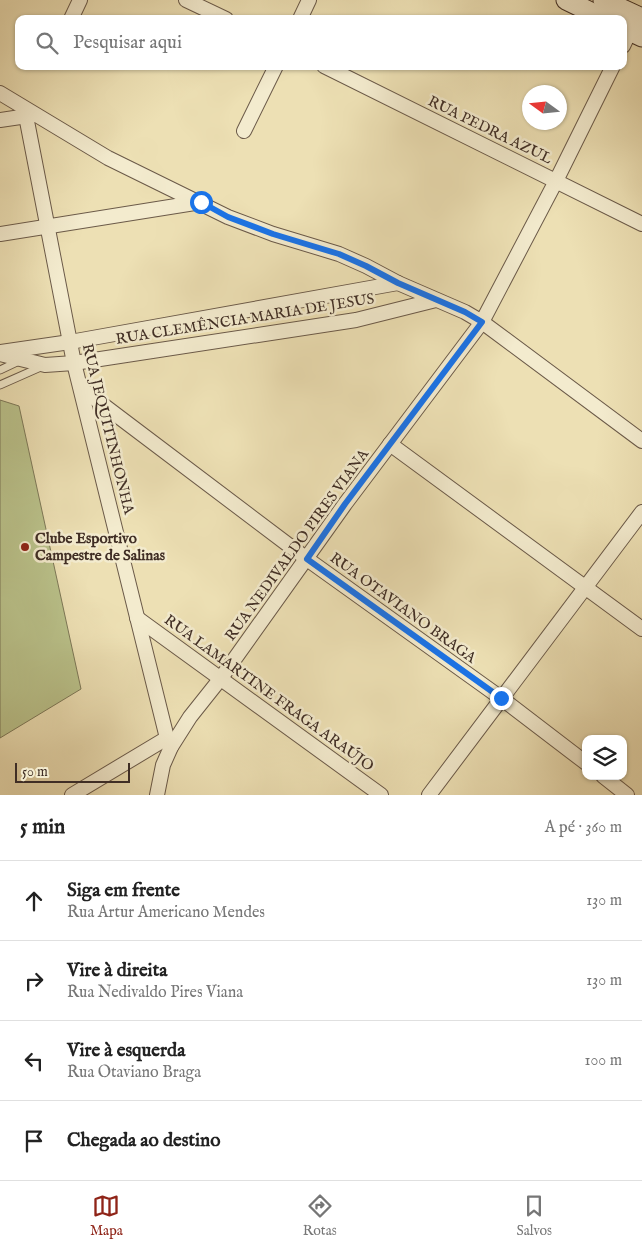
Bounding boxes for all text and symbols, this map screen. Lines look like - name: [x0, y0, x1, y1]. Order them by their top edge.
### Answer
- search box: [15, 15, 627, 70]
- icon: search: [33, 29, 61, 57]
- text: Pesquisar aqui: [73, 31, 182, 55]
- north arrow: [522, 85, 567, 130]
- street label: RUA PEDRA AZUL: [425, 92, 556, 168]
- route start: [190, 191, 213, 214]
- street label: RUA CLEMÊNCIA MARIA DE JESUS: [114, 289, 376, 349]
- street label: RUA JEQUITINHONHA: [78, 342, 139, 517]
- street label: RUA NEDIVALDO PIRES VIANA: [221, 445, 374, 645]
- place label: Clube Esportivo Campestre de Salinas: [35, 529, 166, 565]
- marker: Clube Esportivo Campestre de Salinas: [19, 541, 31, 553]
- street label: RUA OTAVIANO BRAGA: [326, 548, 481, 668]
- street label: RUA LAMARTINE FRAGA ARAÚJO: [160, 610, 378, 776]
- route end: [490, 687, 513, 710]
- map controls: [582, 735, 627, 780]
- button: layers: [582, 735, 627, 780]
- scale bar: [15, 760, 130, 783]
- text: 50 m: [22, 763, 48, 781]
- text: 5 min: [20, 814, 65, 841]
- text: A pé · 360 m: [545, 818, 622, 838]
- text: Siga em frente: [67, 879, 180, 903]
- icon: ahead: [20, 887, 48, 915]
- text: 130 m: [586, 891, 622, 911]
- text: Rua Artur Americano Mendes: [67, 903, 265, 923]
- text: Vire à direita: [67, 959, 167, 983]
- icon: right: [20, 967, 48, 995]
- text: 130 m: [586, 971, 622, 991]
- text: Rua Nedivaldo Pires Viana: [67, 983, 243, 1003]
- text: Vire à esquerda: [67, 1039, 185, 1063]
- icon: left: [20, 1047, 48, 1075]
- text: 100 m: [585, 1051, 622, 1071]
- text: Rua Otaviano Braga: [67, 1063, 201, 1083]
- icon: arrive: [20, 1127, 48, 1155]
- text: Chegada ao destino: [67, 1129, 220, 1153]
- tab: Mapa: [90, 1192, 123, 1240]
- tab: Rotas: [303, 1192, 337, 1240]
- tab: Salvos: [517, 1192, 552, 1240]

